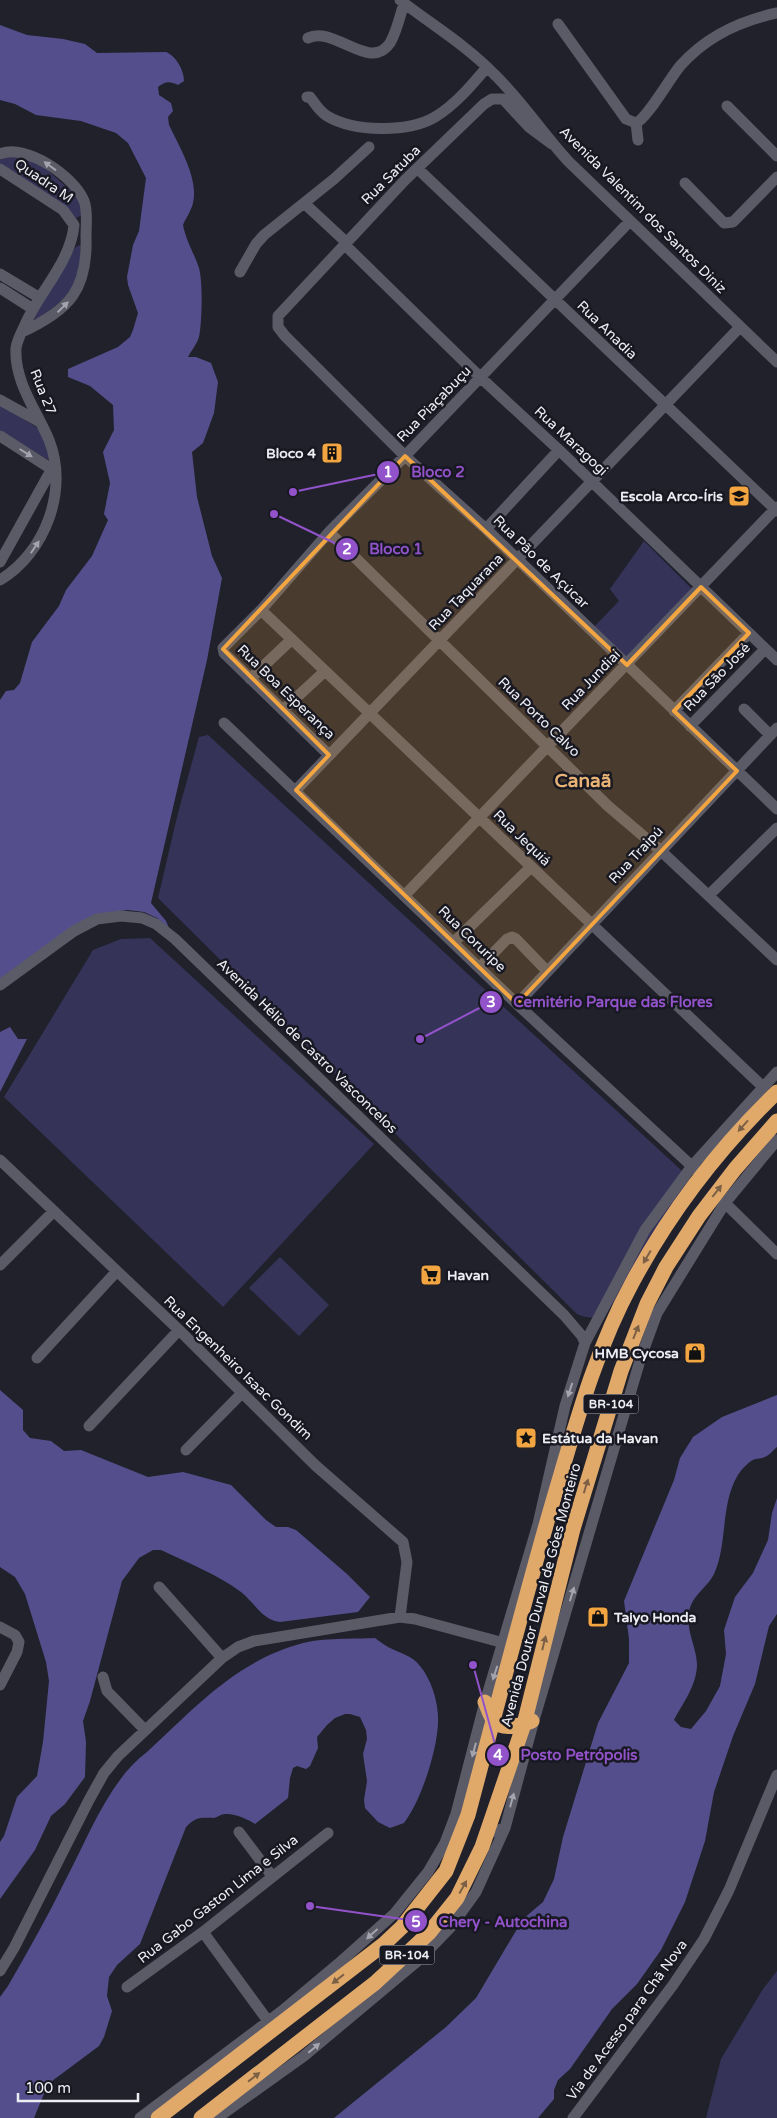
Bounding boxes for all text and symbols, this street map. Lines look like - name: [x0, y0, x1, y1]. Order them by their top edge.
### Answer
- street label: Avenida Valentim dos Santos Diniz: [556, 123, 730, 297]
- street label: Rua Satuba: [358, 142, 424, 208]
- street label: Quadra M: [12, 155, 76, 207]
- one-way arrow: [44, 161, 57, 172]
- street label: Rua Anadia: [573, 297, 641, 363]
- one-way arrow: [57, 301, 69, 313]
- street label: Rua Piaçabuçu: [393, 362, 475, 446]
- street label: Rua 27: [26, 367, 60, 417]
- street label: Rua Maragogi: [531, 403, 611, 479]
- building icon: Bloco 4: [320, 441, 344, 465]
- place label: Bloco 4: [266, 445, 316, 462]
- one-way arrow: [20, 448, 33, 458]
- callout: Bloco 2: [376, 457, 474, 487]
- text: 1: [383, 463, 393, 481]
- text: Bloco 2: [411, 463, 465, 481]
- school or university icon: Escola Arco-Íris: [727, 484, 751, 508]
- place label: Escola Arco-Íris: [620, 488, 723, 505]
- street label: Rua Pão de Açúcar: [490, 512, 593, 612]
- callout: Bloco 1: [334, 534, 433, 564]
- one-way arrow: [30, 540, 40, 553]
- text: 2: [342, 540, 352, 558]
- text: Bloco 1: [369, 540, 423, 558]
- street label: Rua Taquarana: [425, 550, 507, 634]
- street label: Rua São José: [680, 639, 754, 715]
- street label: Rua Boa Esperança: [234, 641, 338, 743]
- street label: Rua Jundiaí: [558, 646, 624, 714]
- street label: Rua Porto Calvo: [494, 674, 584, 760]
- district label: Canaã: [555, 770, 611, 792]
- street label: Rua Jequiá: [490, 806, 554, 870]
- street label: Rua Traipú: [605, 823, 667, 887]
- street label: Rua Coruripe: [435, 902, 509, 976]
- street label: Avenida Hélio de Castro Vasconcelos: [213, 955, 401, 1137]
- callout: Cemitério Parque das Flores: [478, 987, 723, 1017]
- text: 3: [486, 993, 496, 1011]
- text: Cemitério Parque das Flores: [513, 993, 713, 1012]
- one-way arrow: [737, 1120, 749, 1132]
- one-way arrow: [711, 1185, 722, 1198]
- one-way arrow: [642, 1250, 651, 1263]
- supermarket icon: Havan: [419, 1263, 443, 1287]
- place label: Havan: [447, 1267, 489, 1284]
- street label: Rua Engenheiro Isaac Gondim: [160, 1292, 316, 1444]
- one-way arrow: [632, 1324, 640, 1339]
- shop icon: HMB Cycosa: [683, 1341, 707, 1365]
- place label: HMB Cycosa: [595, 1345, 679, 1362]
- one-way arrow: [565, 1382, 573, 1397]
- road number: BR-104: [584, 1395, 638, 1414]
- place icon: Estátua da Havan: [514, 1426, 538, 1450]
- place label: Estátua da Havan: [542, 1430, 658, 1447]
- street label: Avenida Doutor Durval de Góes Monteiro: [498, 1461, 584, 1729]
- one-way arrow: [583, 1479, 591, 1494]
- one-way arrow: [568, 1586, 576, 1601]
- shop icon: Taiyo Honda: [586, 1605, 610, 1629]
- place label: Taiyo Honda: [613, 1609, 697, 1626]
- one-way arrow: [540, 1636, 548, 1651]
- one-way arrow: [490, 1665, 498, 1680]
- callout: Posto Petrópolis: [486, 1740, 647, 1770]
- one-way arrow: [470, 1742, 478, 1757]
- text: 4: [493, 1746, 503, 1764]
- text: Posto Petrópolis: [521, 1746, 637, 1765]
- one-way arrow: [509, 1793, 517, 1808]
- street label: Rua Gabo Gaston Lima e Silva: [134, 1831, 302, 1967]
- one-way arrow: [459, 1880, 468, 1893]
- callout: Chery - Autochina: [404, 1906, 578, 1936]
- text: 5: [411, 1913, 421, 1931]
- text: Chery - Autochina: [438, 1913, 568, 1932]
- one-way arrow: [367, 1928, 379, 1940]
- street label: Via de Acesso para Chã Nova: [563, 1936, 691, 2104]
- road number: BR-104: [380, 1946, 434, 1964]
- one-way arrow: [332, 1974, 345, 1985]
- one-way arrow: [307, 2043, 320, 2054]
- scale bar: [18, 2070, 138, 2102]
- one-way arrow: [247, 2072, 260, 2083]
- text: 100 m: [25, 2079, 71, 2097]

